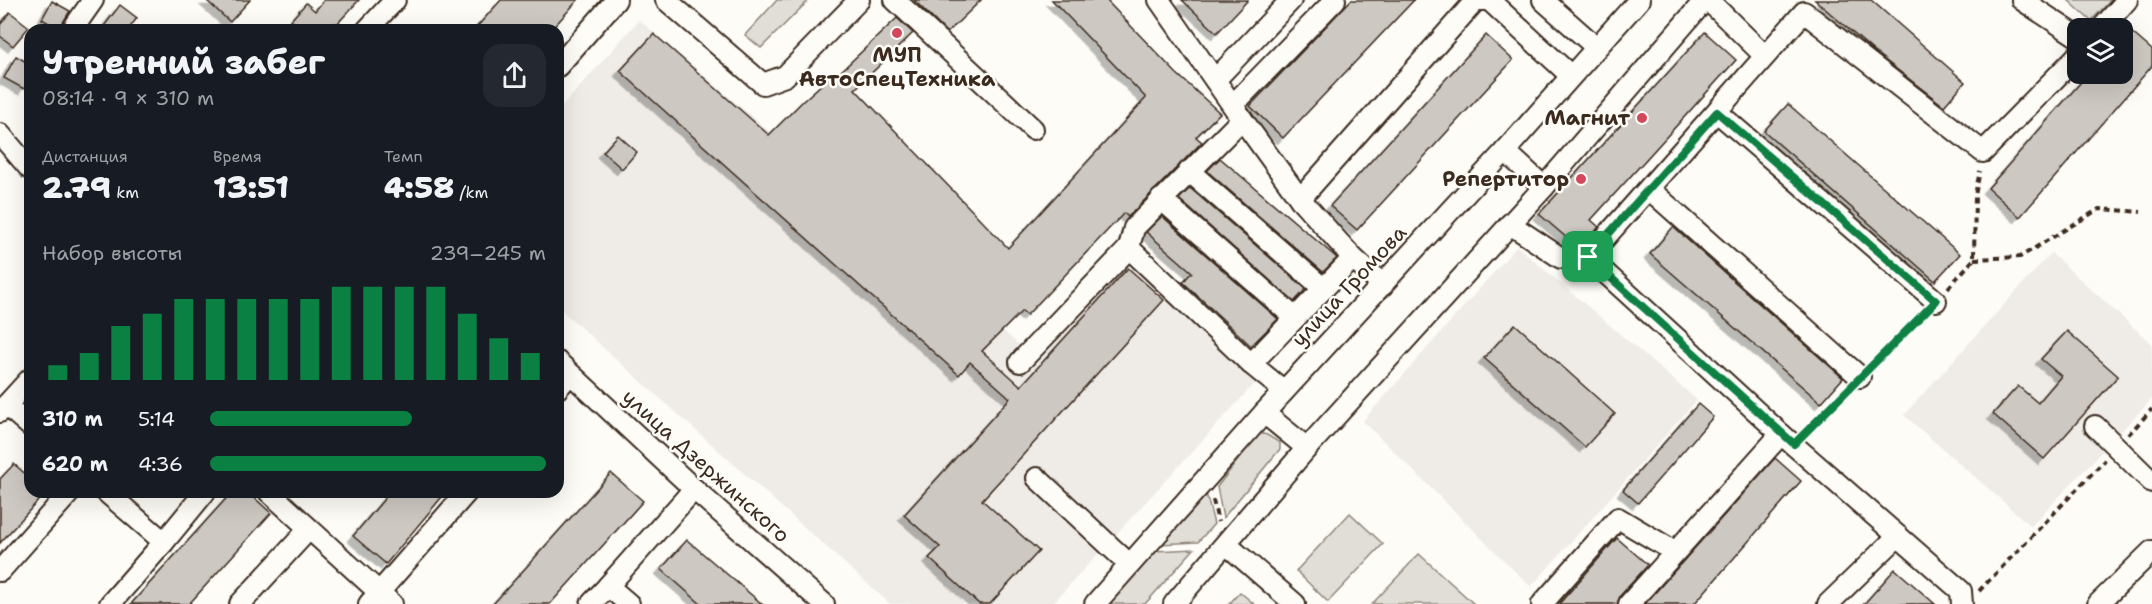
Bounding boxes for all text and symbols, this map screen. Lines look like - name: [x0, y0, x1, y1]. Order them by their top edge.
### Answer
- map controls: [2067, 18, 2133, 84]
- button: layers: [2067, 18, 2133, 84]
- marker: МУП АвтоСпецТехника: [890, 26, 904, 40]
- text: Утренний забег: [42, 40, 325, 85]
- place label: МУП АвтоСпецТехника: [799, 41, 996, 93]
- button: share: [483, 44, 546, 107]
- text: 08:14 · 9 × 310 m: [42, 85, 214, 111]
- place label: Магнит: [1544, 104, 1630, 132]
- marker: Магнит: [1635, 111, 1649, 125]
- text: Дистанция: [42, 146, 128, 167]
- text: Время: [213, 146, 262, 167]
- text: Темп: [384, 146, 423, 167]
- place label: Репертитор: [1442, 165, 1569, 193]
- text: 2.79: [42, 167, 111, 208]
- text: 13:51: [213, 167, 289, 208]
- text: 4:58: [384, 167, 454, 208]
- marker: Репертитор: [1574, 172, 1588, 186]
- text: km: [111, 182, 139, 203]
- text: /km: [454, 182, 488, 203]
- street label: улица Громова: [1285, 219, 1413, 353]
- pin: [1562, 231, 1613, 282]
- text: Набор высоты: [42, 240, 182, 266]
- text: 239–245 m: [430, 240, 546, 266]
- icon: arrive: [1571, 240, 1604, 273]
- street label: улица Дзержинского: [616, 383, 796, 549]
- text: 310 m: [42, 406, 103, 432]
- text: 5:14: [138, 406, 175, 432]
- text: 620 m: [42, 451, 108, 477]
- text: 4:36: [138, 451, 183, 477]

